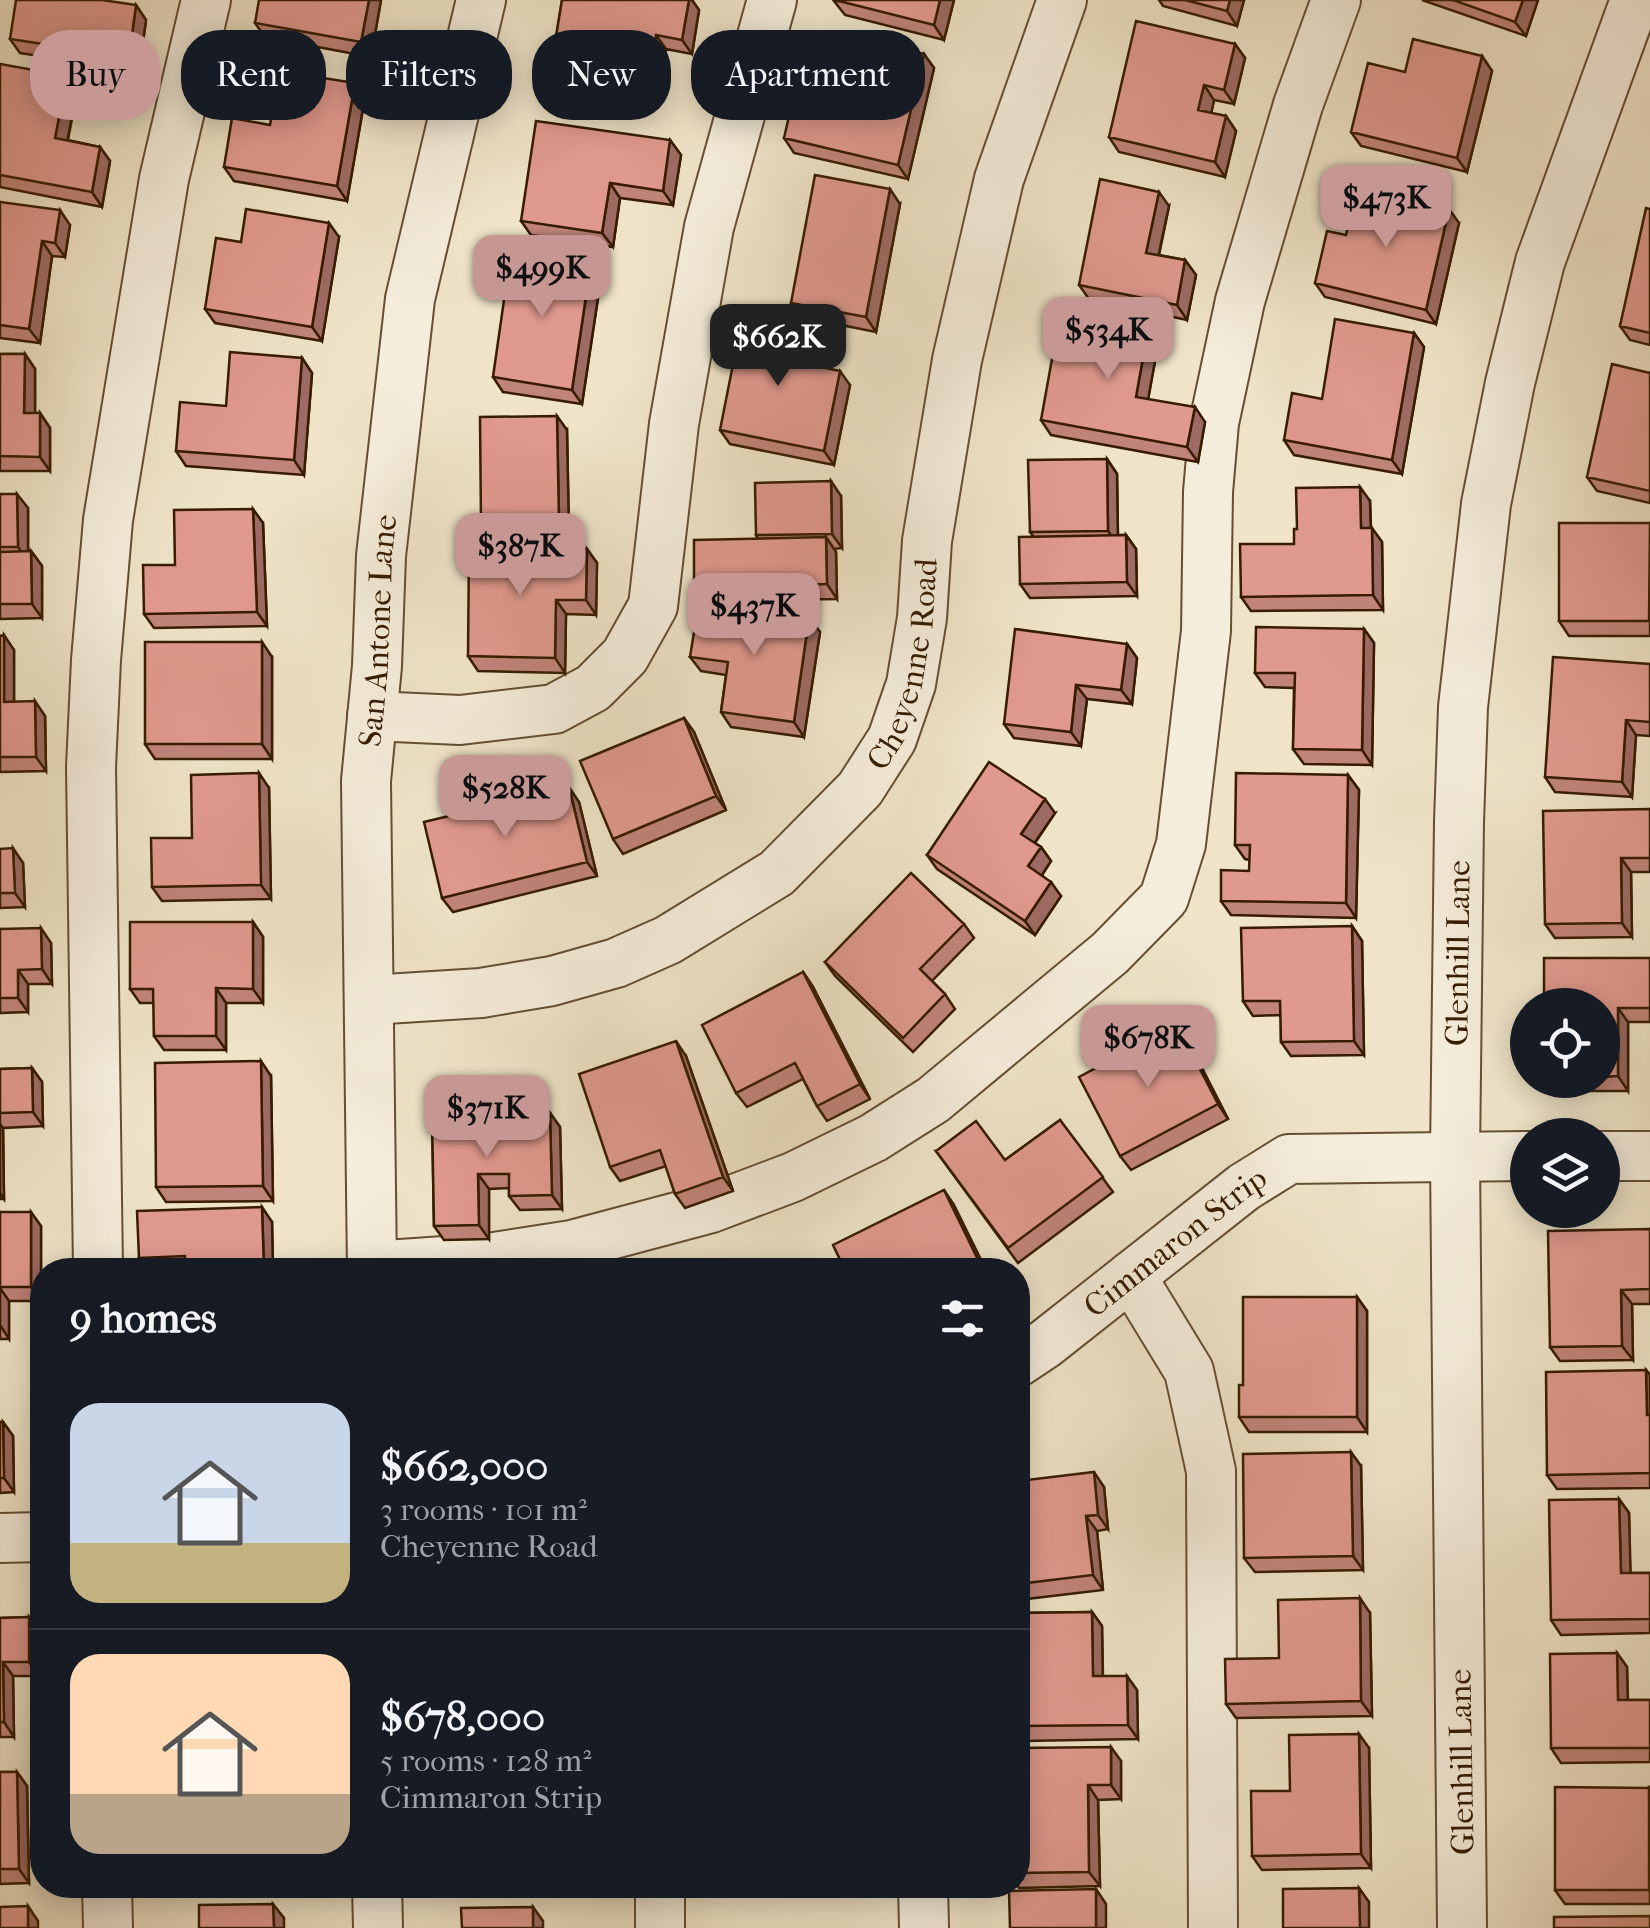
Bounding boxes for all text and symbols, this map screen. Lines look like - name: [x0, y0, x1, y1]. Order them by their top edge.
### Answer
- chip: Buy: [30, 30, 161, 120]
- chip: Rent: [181, 30, 326, 120]
- chip: Filters: [346, 30, 512, 120]
- chip: New: [532, 30, 671, 120]
- chip: Apartment: [691, 30, 925, 120]
- pin: $473K: [1316, 165, 1456, 250]
- text: $473K: [1342, 179, 1430, 216]
- pin: $499K: [472, 235, 612, 320]
- text: $499K: [495, 249, 589, 286]
- pin: $534K: [1038, 297, 1178, 382]
- pin: $662K: [708, 304, 848, 389]
- text: $534K: [1065, 311, 1151, 348]
- text: $662K: [732, 318, 824, 355]
- street label: San Antone Lane: [351, 512, 405, 748]
- pin: $387K: [450, 513, 590, 598]
- text: $387K: [477, 527, 563, 564]
- street label: Cheyenne Road: [859, 557, 945, 777]
- pin: $437K: [684, 573, 824, 658]
- text: $437K: [710, 587, 798, 624]
- pin: $528K: [435, 755, 575, 840]
- text: $528K: [461, 769, 549, 806]
- street label: Glenhill Lane: [1438, 860, 1478, 1046]
- map controls: [1510, 988, 1620, 1228]
- button: locate: [1510, 988, 1620, 1098]
- pin: $678K: [1078, 1005, 1218, 1090]
- text: $678K: [1103, 1019, 1193, 1056]
- pin: $371K: [417, 1075, 557, 1160]
- text: $371K: [447, 1089, 527, 1126]
- button: layers: [1510, 1118, 1620, 1228]
- street label: Cimmaron Strip: [1077, 1160, 1274, 1325]
- icon: filters: [935, 1291, 990, 1346]
- text: 9 homes: [70, 1294, 217, 1343]
- text: $662,000: [380, 1442, 548, 1491]
- icon: home: [150, 1443, 270, 1563]
- text: 3 rooms · 101 m²: [380, 1491, 587, 1528]
- text: Cheyenne Road: [380, 1528, 598, 1565]
- street label: Glenhill Lane: [1441, 1668, 1482, 1855]
- text: $678,000: [380, 1693, 545, 1742]
- icon: home: [150, 1694, 270, 1814]
- text: 5 rooms · 128 m²: [380, 1742, 591, 1779]
- text: Cimmaron Strip: [380, 1779, 602, 1816]

